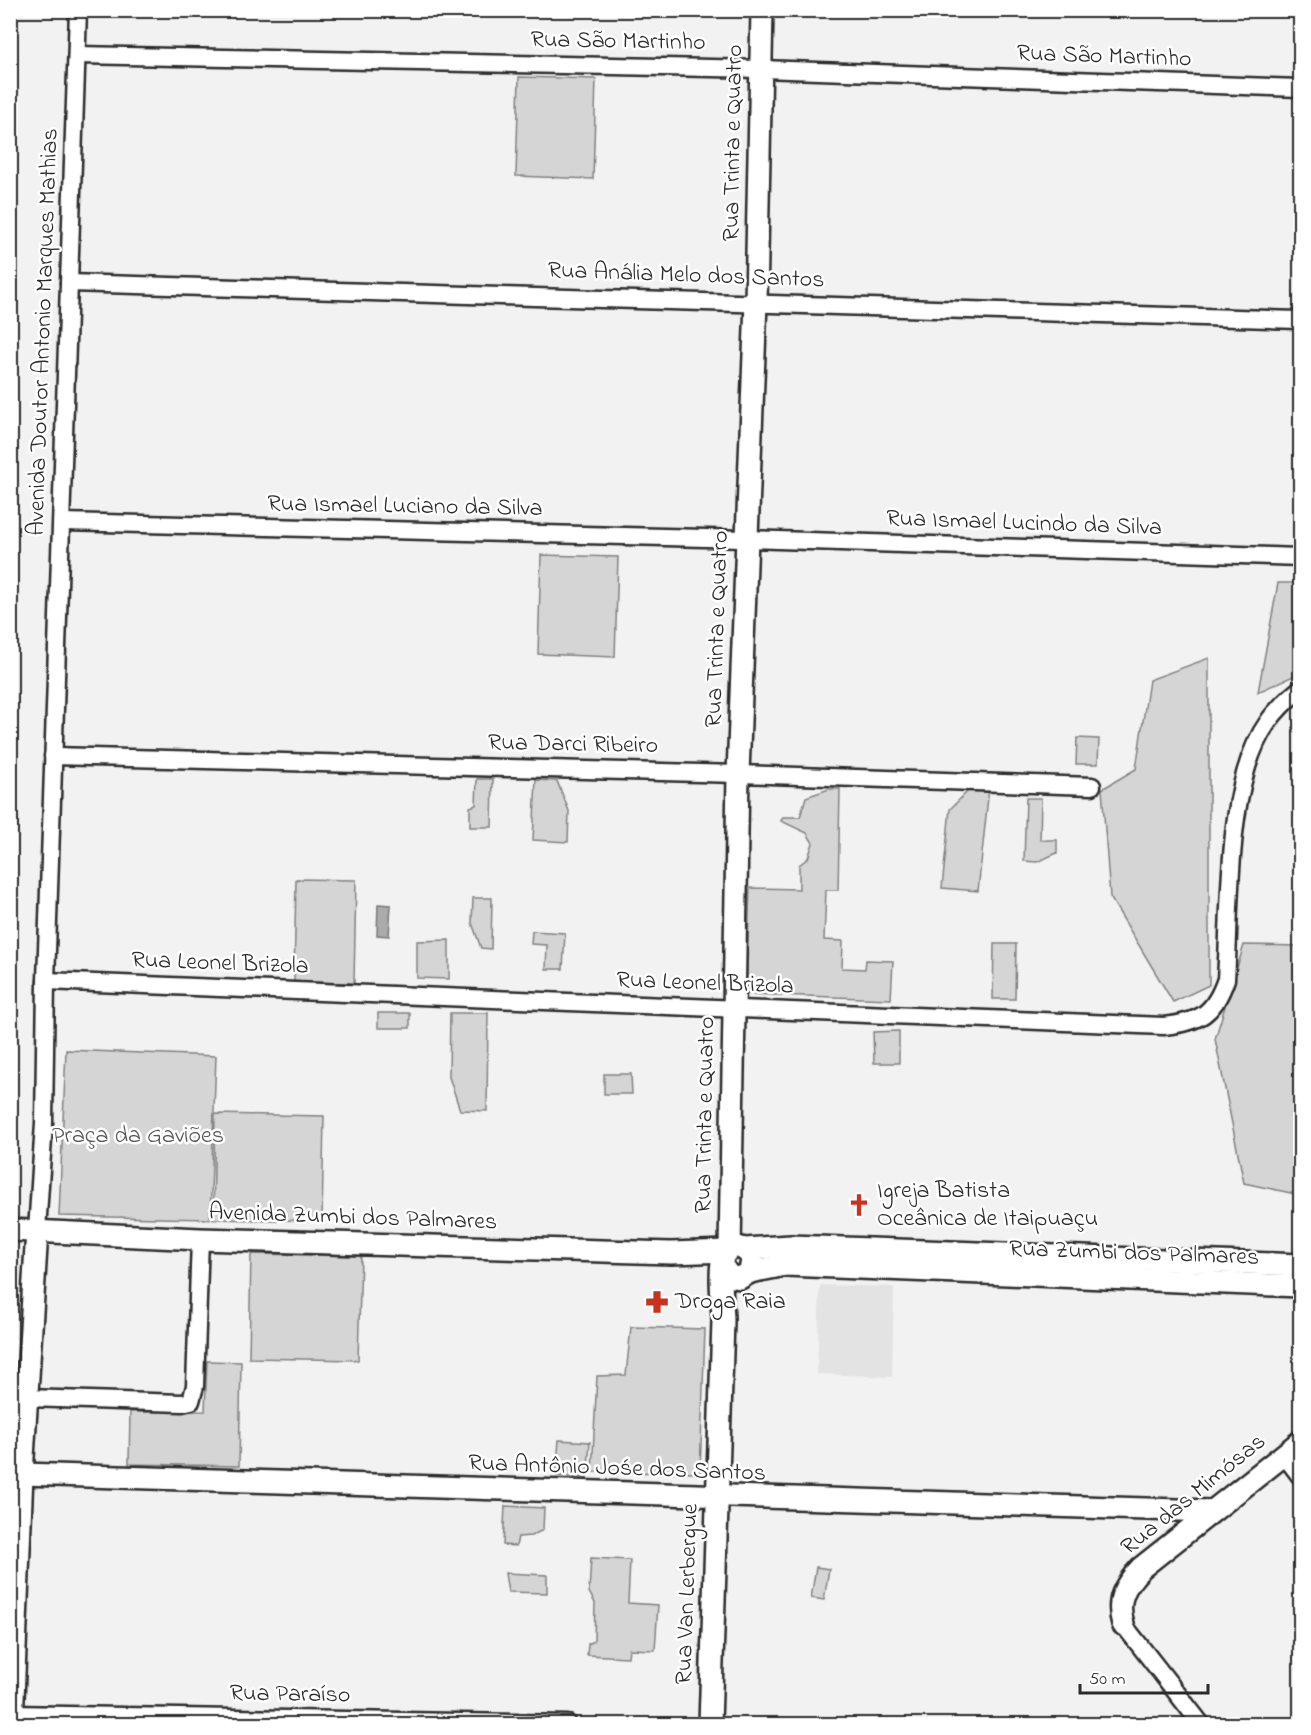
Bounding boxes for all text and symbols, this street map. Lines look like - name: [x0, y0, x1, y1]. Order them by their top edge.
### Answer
- street label: Rua São Martinho: [530, 23, 706, 61]
- street label: Rua São Martinho: [1016, 36, 1192, 78]
- street label: Rua Trinta e Quatro: [715, 44, 753, 242]
- street label: Avenida Doutor Antonio Marques Mathias: [19, 128, 69, 536]
- street label: Rua Anália Melo dos Santos: [547, 254, 825, 298]
- street label: Rua Ismael Luciano da Silva: [267, 487, 543, 527]
- street label: Rua Ismael Lucindo da Silva: [886, 502, 1162, 546]
- street label: Rua Trinta e Quatro: [697, 530, 739, 728]
- street label: Rua Darci Ribeiro: [488, 726, 658, 764]
- street label: Rua Leonel Brizola: [131, 943, 309, 985]
- street label: Rua Leonel Brizola: [616, 963, 794, 1005]
- street label: Rua Trinta e Quatro: [687, 1016, 725, 1214]
- park label: Praça da Gaviões: [52, 1119, 224, 1154]
- place label: Igreja Batista Oceânica de Itaipuaçu: [877, 1174, 1098, 1237]
- church icon: Igreja Batista Oceânica de Itaipuaçu: [846, 1192, 872, 1218]
- street label: Avenida Zumbi dos Palmares: [208, 1195, 498, 1241]
- street label: Rua Zumbi dos Palmares: [1008, 1232, 1260, 1276]
- place label: Droga Raia: [674, 1285, 786, 1320]
- pharmacy icon: Droga Raia: [644, 1289, 670, 1315]
- street label: Rua das Mimósas: [1114, 1425, 1274, 1565]
- street label: Rua Antônio Jośe dos Santos: [467, 1446, 767, 1492]
- street label: Rua Van Lerbergue: [667, 1503, 709, 1685]
- scale bar: [1080, 1657, 1208, 1695]
- text: 50 m: [1089, 1667, 1126, 1693]
- street label: Rua Paraíso: [229, 1676, 351, 1714]

